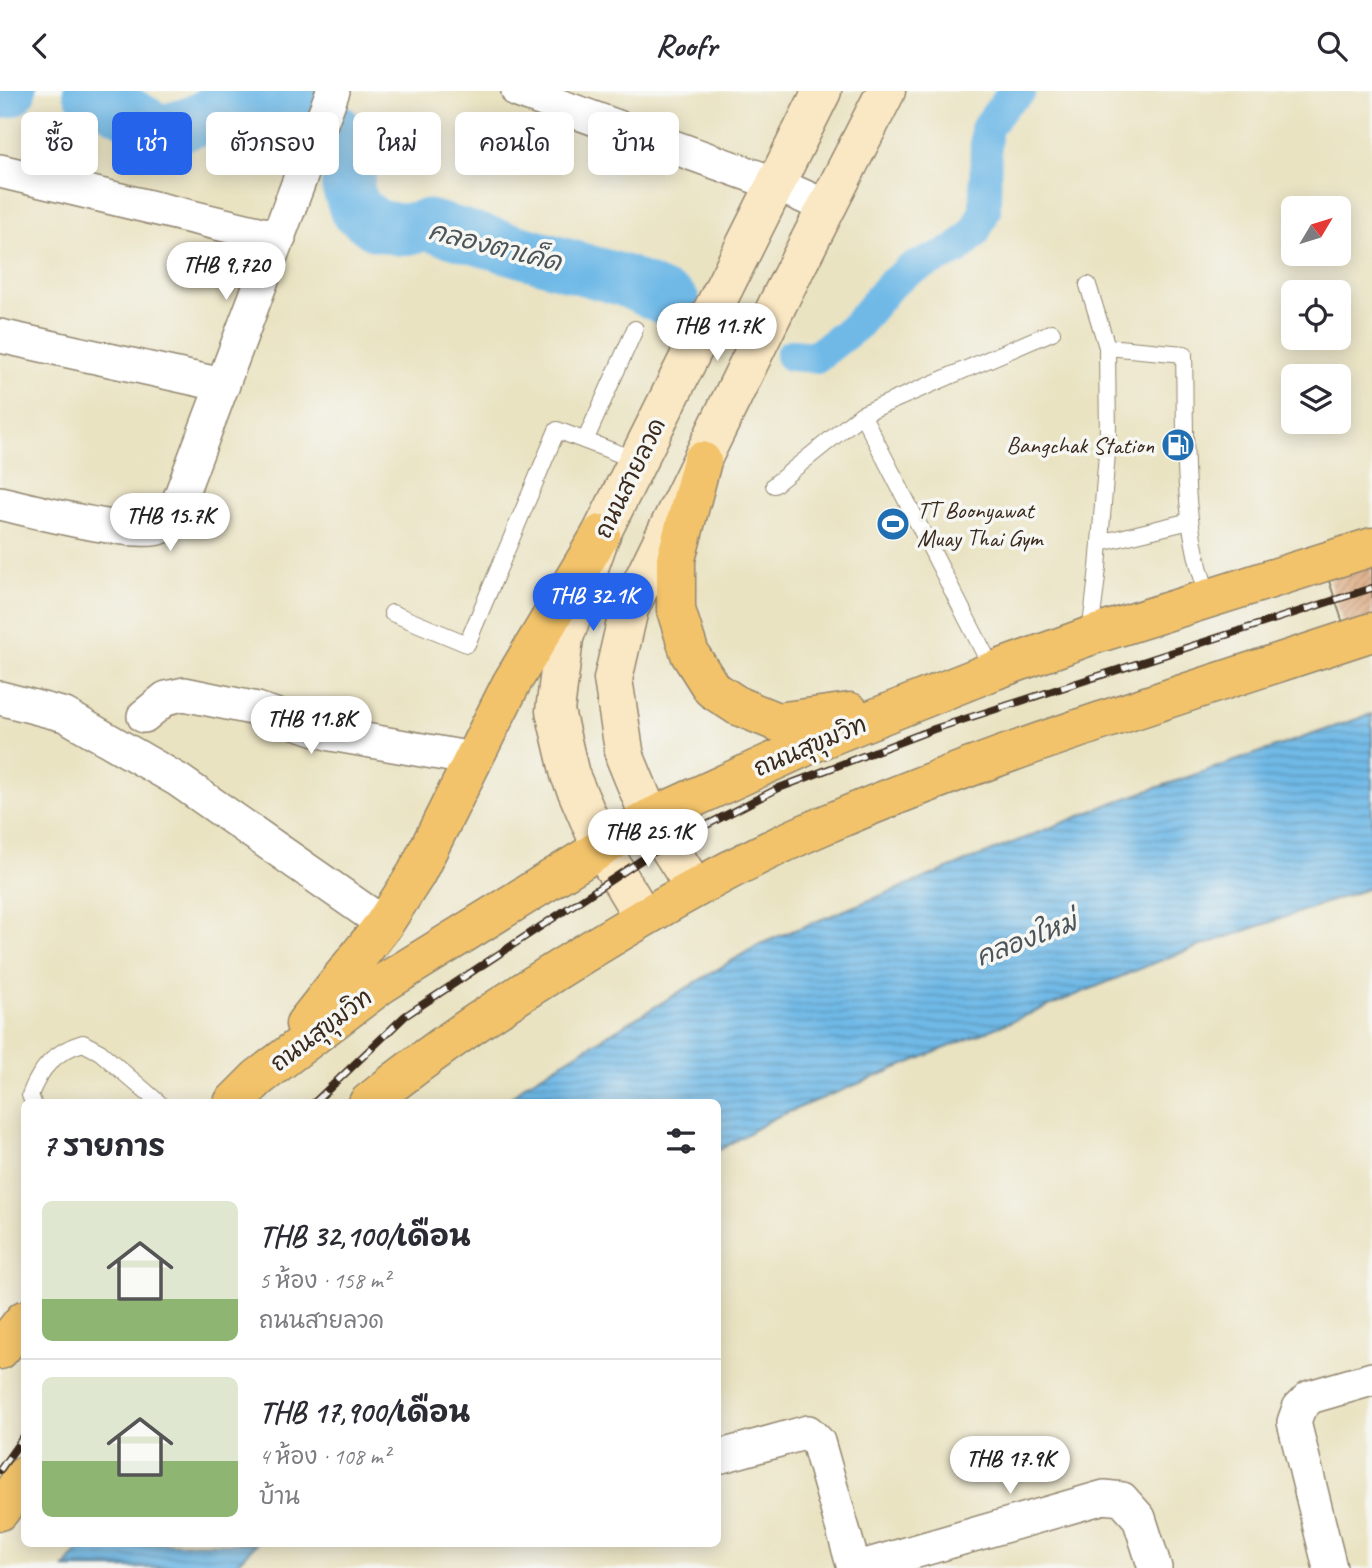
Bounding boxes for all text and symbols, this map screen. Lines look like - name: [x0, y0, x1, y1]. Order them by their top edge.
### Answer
- text: Roofr: [655, 25, 717, 66]
- icon: back: [21, 27, 59, 65]
- icon: search: [1313, 27, 1351, 65]
- chip: ซื้อ: [21, 112, 98, 175]
- chip: เช่า: [112, 112, 192, 175]
- chip: ตัวกรอง: [206, 112, 339, 175]
- chip: ใหม่: [353, 112, 441, 175]
- chip: คอนโด: [455, 112, 574, 175]
- chip: บ้าน: [588, 112, 679, 175]
- north arrow: [1281, 196, 1351, 266]
- map controls: [1281, 196, 1351, 434]
- water label: คลองตาเค็ด: [425, 213, 566, 279]
- pin: THB 9,720: [146, 243, 306, 302]
- text: THB 9,720: [183, 250, 269, 279]
- button: locate: [1281, 280, 1351, 350]
- pin: THB 11.7K: [637, 303, 797, 363]
- text: THB 11.7K: [673, 311, 761, 340]
- button: layers: [1281, 364, 1351, 434]
- street label: ถนนสายลวด: [588, 413, 672, 543]
- fuel station icon: Bangchak Station: [1159, 426, 1197, 464]
- place label: Bangchak Station: [1006, 430, 1154, 460]
- pin: THB 15.7K: [90, 493, 250, 553]
- place label: TT Boonyawat Muay Thai Gym: [917, 495, 1045, 553]
- text: THB 15.7K: [126, 501, 214, 530]
- sports icon: TT Boonyawat Muay Thai Gym: [874, 505, 912, 543]
- pin: THB 32.1K: [513, 573, 673, 633]
- text: THB 32.1K: [549, 581, 637, 610]
- pin: THB 11.8K: [231, 697, 391, 756]
- text: THB 11.8K: [267, 704, 355, 733]
- street label: ถนนสุขุมวิท: [749, 709, 872, 786]
- pin: THB 25.1K: [568, 809, 728, 869]
- text: THB 25.1K: [604, 817, 692, 846]
- water label: คลองใหม่: [971, 902, 1086, 974]
- street label: ถนนสุขุมวิท: [264, 982, 380, 1080]
- icon: filters: [662, 1122, 700, 1160]
- text: 7 รายการ: [42, 1127, 165, 1165]
- text: THB 32,100/เดือน: [259, 1217, 471, 1255]
- icon: home: [98, 1229, 182, 1313]
- text: 5 ห้อง · 158 m²: [259, 1266, 390, 1295]
- text: ถนนสายลวด: [259, 1306, 384, 1335]
- text: THB 17,900/เดือน: [259, 1393, 470, 1431]
- icon: home: [98, 1405, 182, 1489]
- pin: THB 17.9K: [930, 1437, 1090, 1496]
- text: 4 ห้อง · 108 m²: [259, 1442, 390, 1471]
- text: THB 17.9K: [966, 1444, 1054, 1473]
- text: บ้าน: [259, 1482, 300, 1511]

